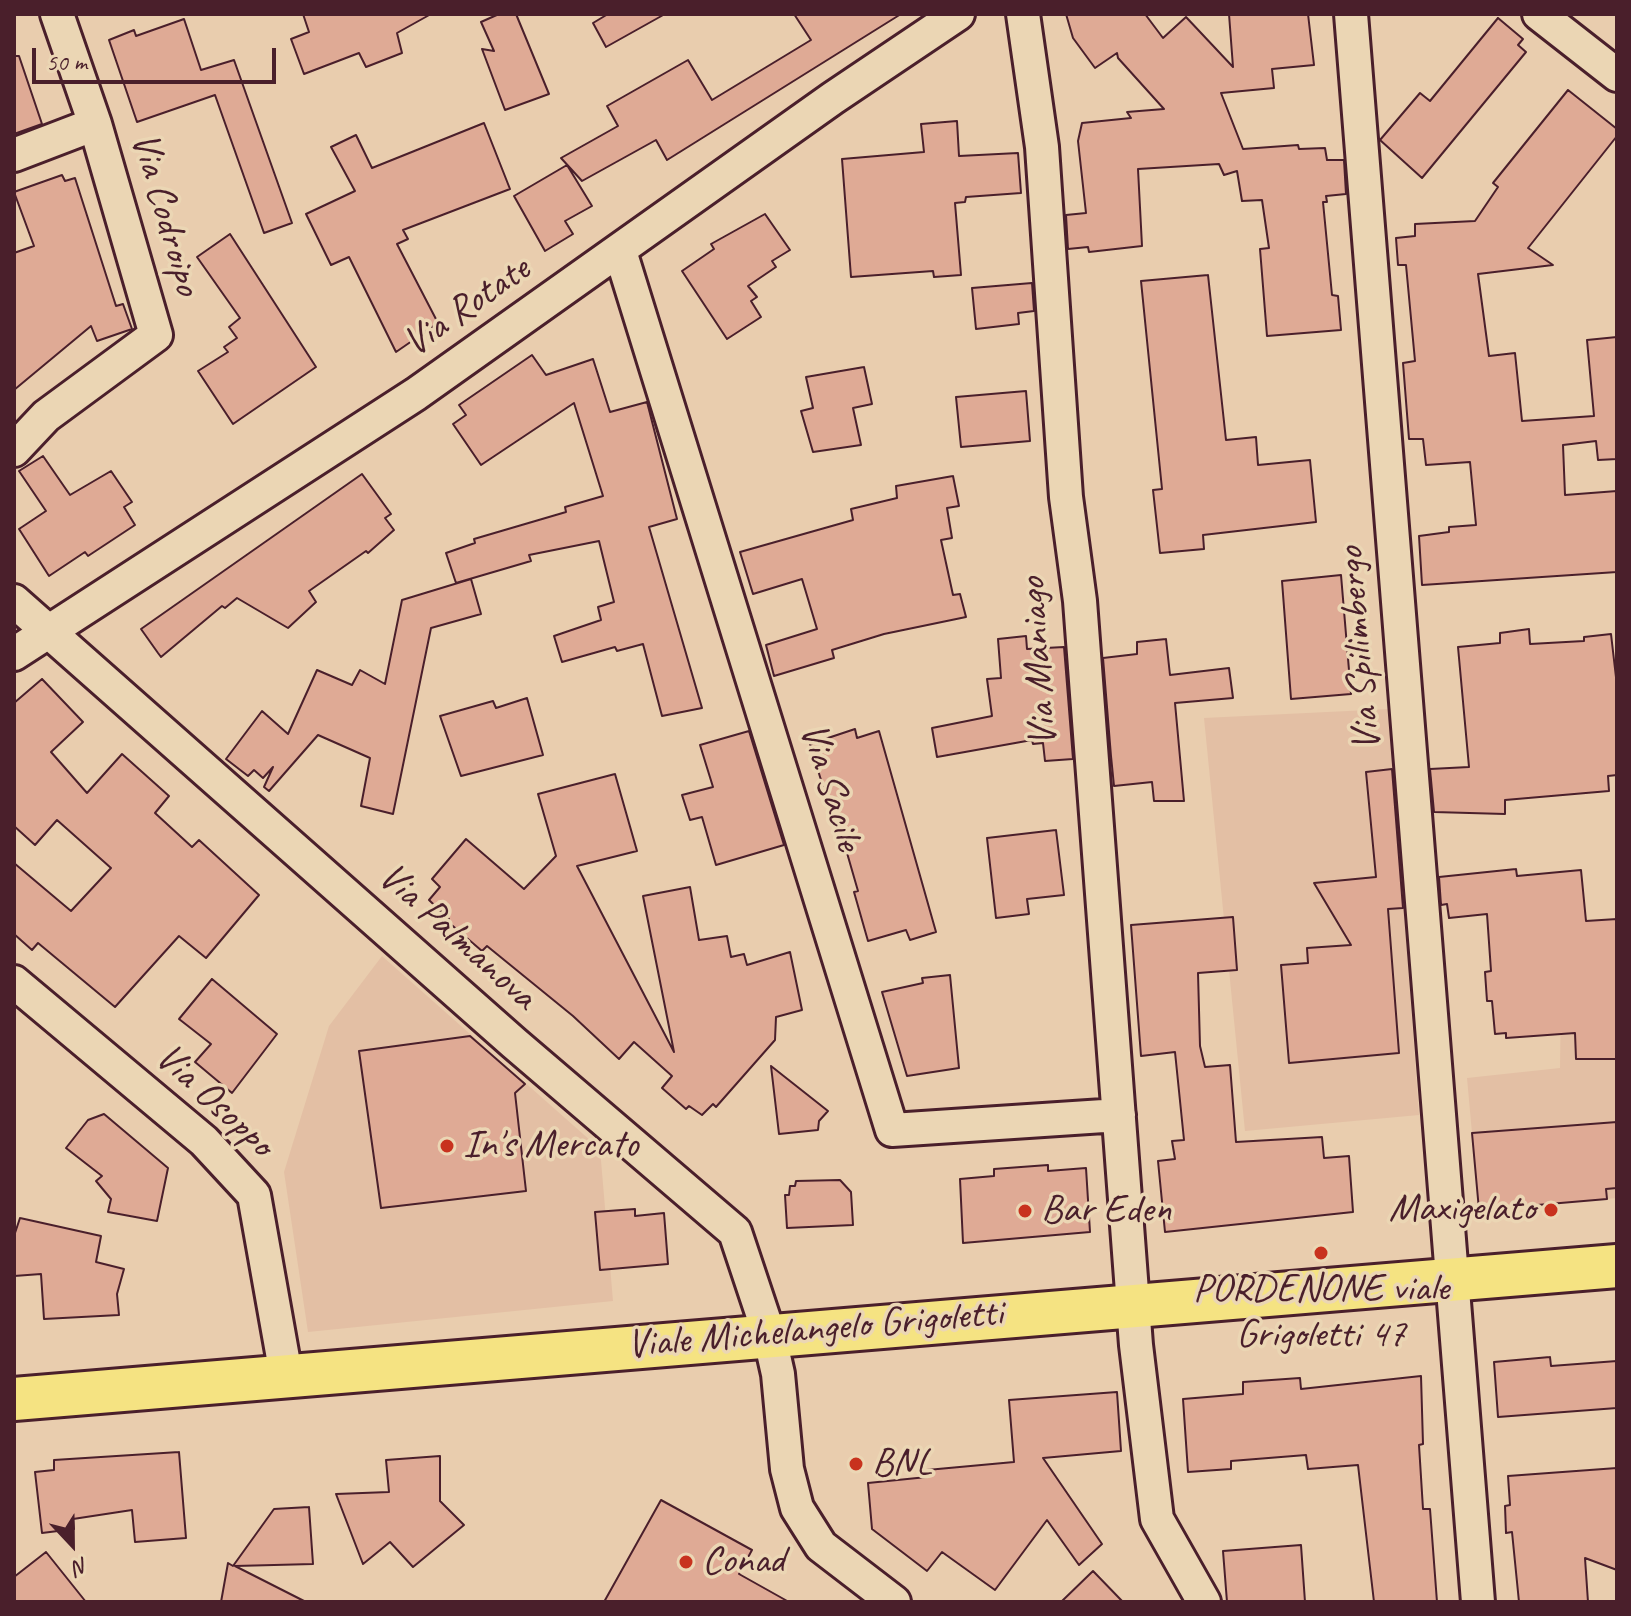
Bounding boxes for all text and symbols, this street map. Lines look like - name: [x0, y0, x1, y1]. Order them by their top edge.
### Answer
- scale bar: [36, 32, 280, 82]
- text: 50 m: [46, 47, 87, 77]
- street label: Via Codroipo: [119, 127, 211, 301]
- street label: Via Rotate: [394, 246, 540, 368]
- street label: Via Spilimbergo: [1327, 545, 1393, 753]
- street label: Via Maniago: [1009, 576, 1069, 748]
- street label: Via Sacile: [788, 717, 872, 857]
- street label: Via Palmanova: [368, 853, 546, 1021]
- street label: Via Osoppo: [145, 1034, 283, 1168]
- place label: In's Mercato: [463, 1122, 638, 1170]
- marker: In's Mercato: [438, 1137, 456, 1155]
- place label: Maxigelato: [1389, 1186, 1535, 1234]
- place label: Bar Eden: [1041, 1187, 1171, 1235]
- marker: Maxigelato: [1542, 1201, 1560, 1219]
- marker: Bar Eden: [1016, 1202, 1034, 1220]
- marker: PORDENONE viale Grigoletti 47: [1312, 1244, 1330, 1262]
- place label: PORDENONE viale Grigoletti 47: [1193, 1266, 1449, 1360]
- street label: Viale Michelangelo Grigoletti: [625, 1290, 1005, 1370]
- place label: BNL: [872, 1440, 932, 1488]
- marker: BNL: [847, 1455, 865, 1473]
- north arrow: [32, 1504, 112, 1584]
- place label: Conad: [702, 1538, 785, 1586]
- text: N: [69, 1551, 93, 1582]
- marker: Conad: [677, 1553, 695, 1571]

